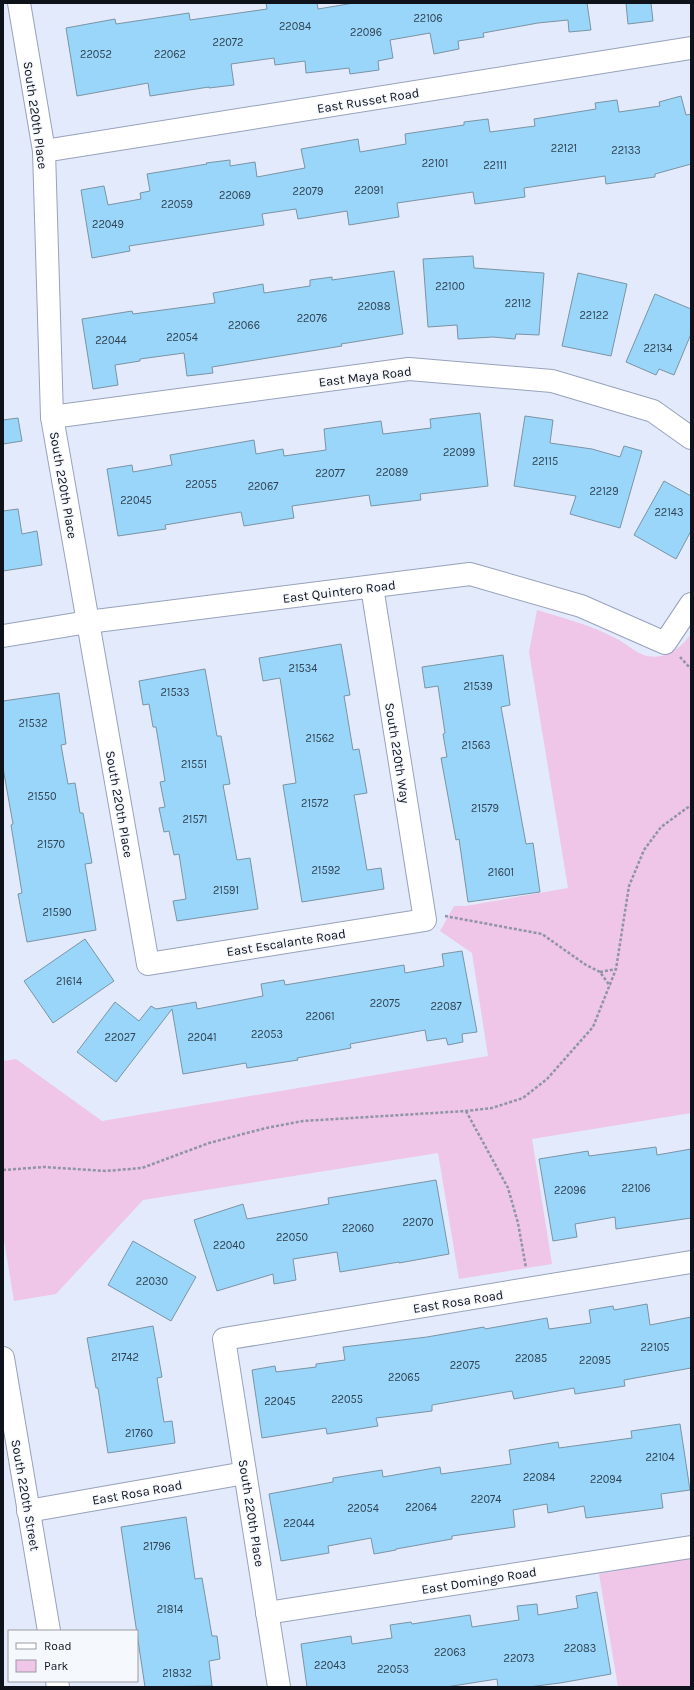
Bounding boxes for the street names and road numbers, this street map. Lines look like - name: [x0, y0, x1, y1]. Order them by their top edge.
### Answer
- street label: South 220th Place: [21, 60, 51, 170]
- street label: East Russet Road: [316, 85, 420, 116]
- street label: East Maya Road: [318, 363, 412, 390]
- street label: South 220th Place: [47, 430, 80, 540]
- street label: East Quintero Road: [282, 577, 396, 606]
- street label: South 220th Way: [382, 702, 413, 804]
- street label: South 220th Place: [103, 749, 136, 859]
- street label: East Escalante Road: [225, 926, 347, 959]
- street label: East Rosa Road: [412, 1287, 504, 1316]
- street label: South 220th Street: [8, 1438, 43, 1552]
- street label: South 220th Place: [236, 1458, 267, 1568]
- street label: East Rosa Road: [91, 1477, 183, 1508]
- street label: East Domingo Road: [420, 1564, 538, 1597]

